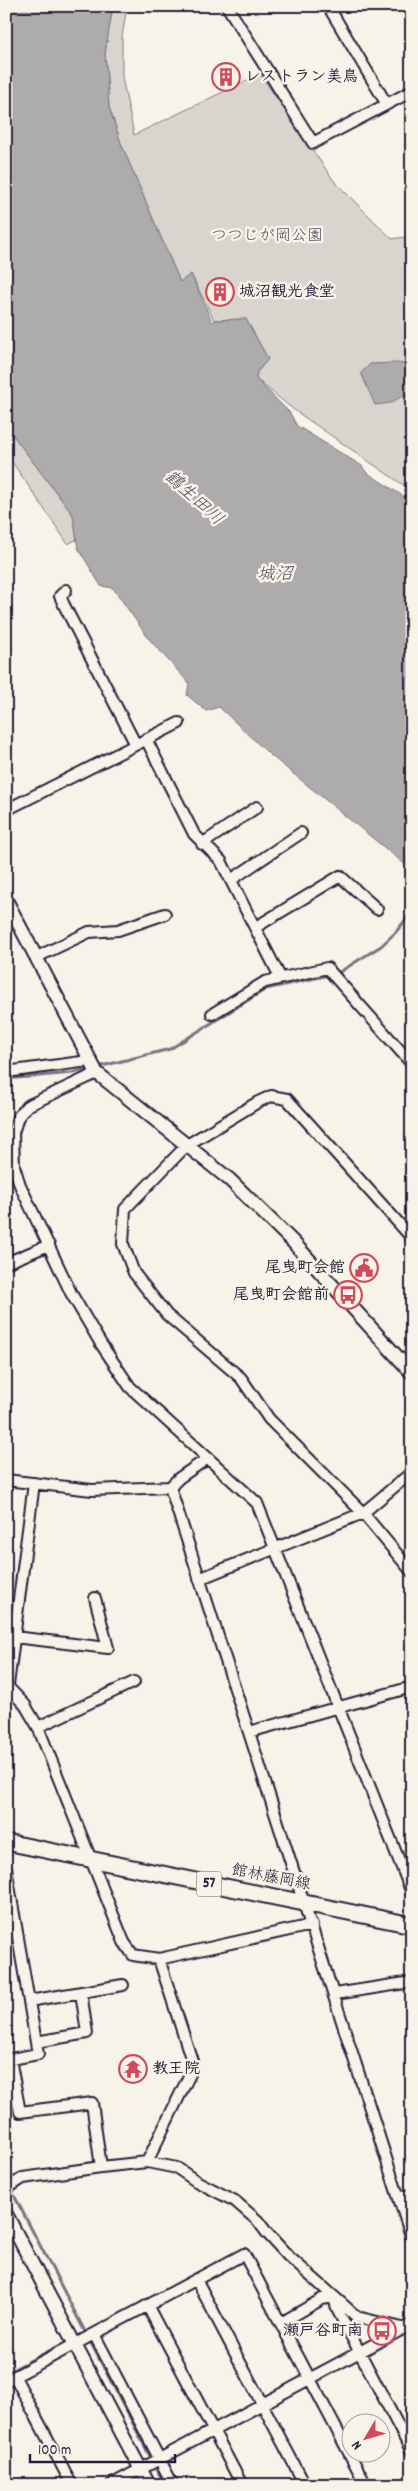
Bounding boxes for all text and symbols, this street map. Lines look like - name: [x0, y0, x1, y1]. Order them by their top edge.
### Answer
- building icon: レストラン美鳥: [211, 62, 241, 92]
- place label: レストラン美鳥: [245, 66, 358, 89]
- park label: つつじが岡公園: [211, 225, 323, 248]
- building icon: 城沼観光食堂: [205, 277, 235, 307]
- place label: 城沼観光食堂: [239, 281, 335, 304]
- water label: 鶴生田川: [158, 466, 228, 532]
- water label: 城沼: [257, 563, 295, 588]
- public building icon: 尾曳町会館: [349, 1253, 379, 1283]
- place label: 尾曳町会館: [265, 1257, 345, 1280]
- bus stop icon: 尾曳町会館前: [333, 1280, 363, 1310]
- place label: 尾曳町会館前: [233, 1284, 329, 1307]
- street label: 館林藤岡線: [230, 1859, 312, 1897]
- road number: 57: [196, 1872, 222, 1896]
- temple icon: 教王院: [118, 2054, 148, 2084]
- place label: 教王院: [152, 2058, 200, 2081]
- bus stop icon: 瀬戸谷町南: [367, 2316, 397, 2346]
- place label: 瀬戸谷町南: [283, 2320, 363, 2343]
- north arrow: [340, 2414, 390, 2464]
- scale bar: [30, 2431, 175, 2463]
- text: N: [347, 2436, 367, 2454]
- text: 100 m: [38, 2440, 71, 2462]

